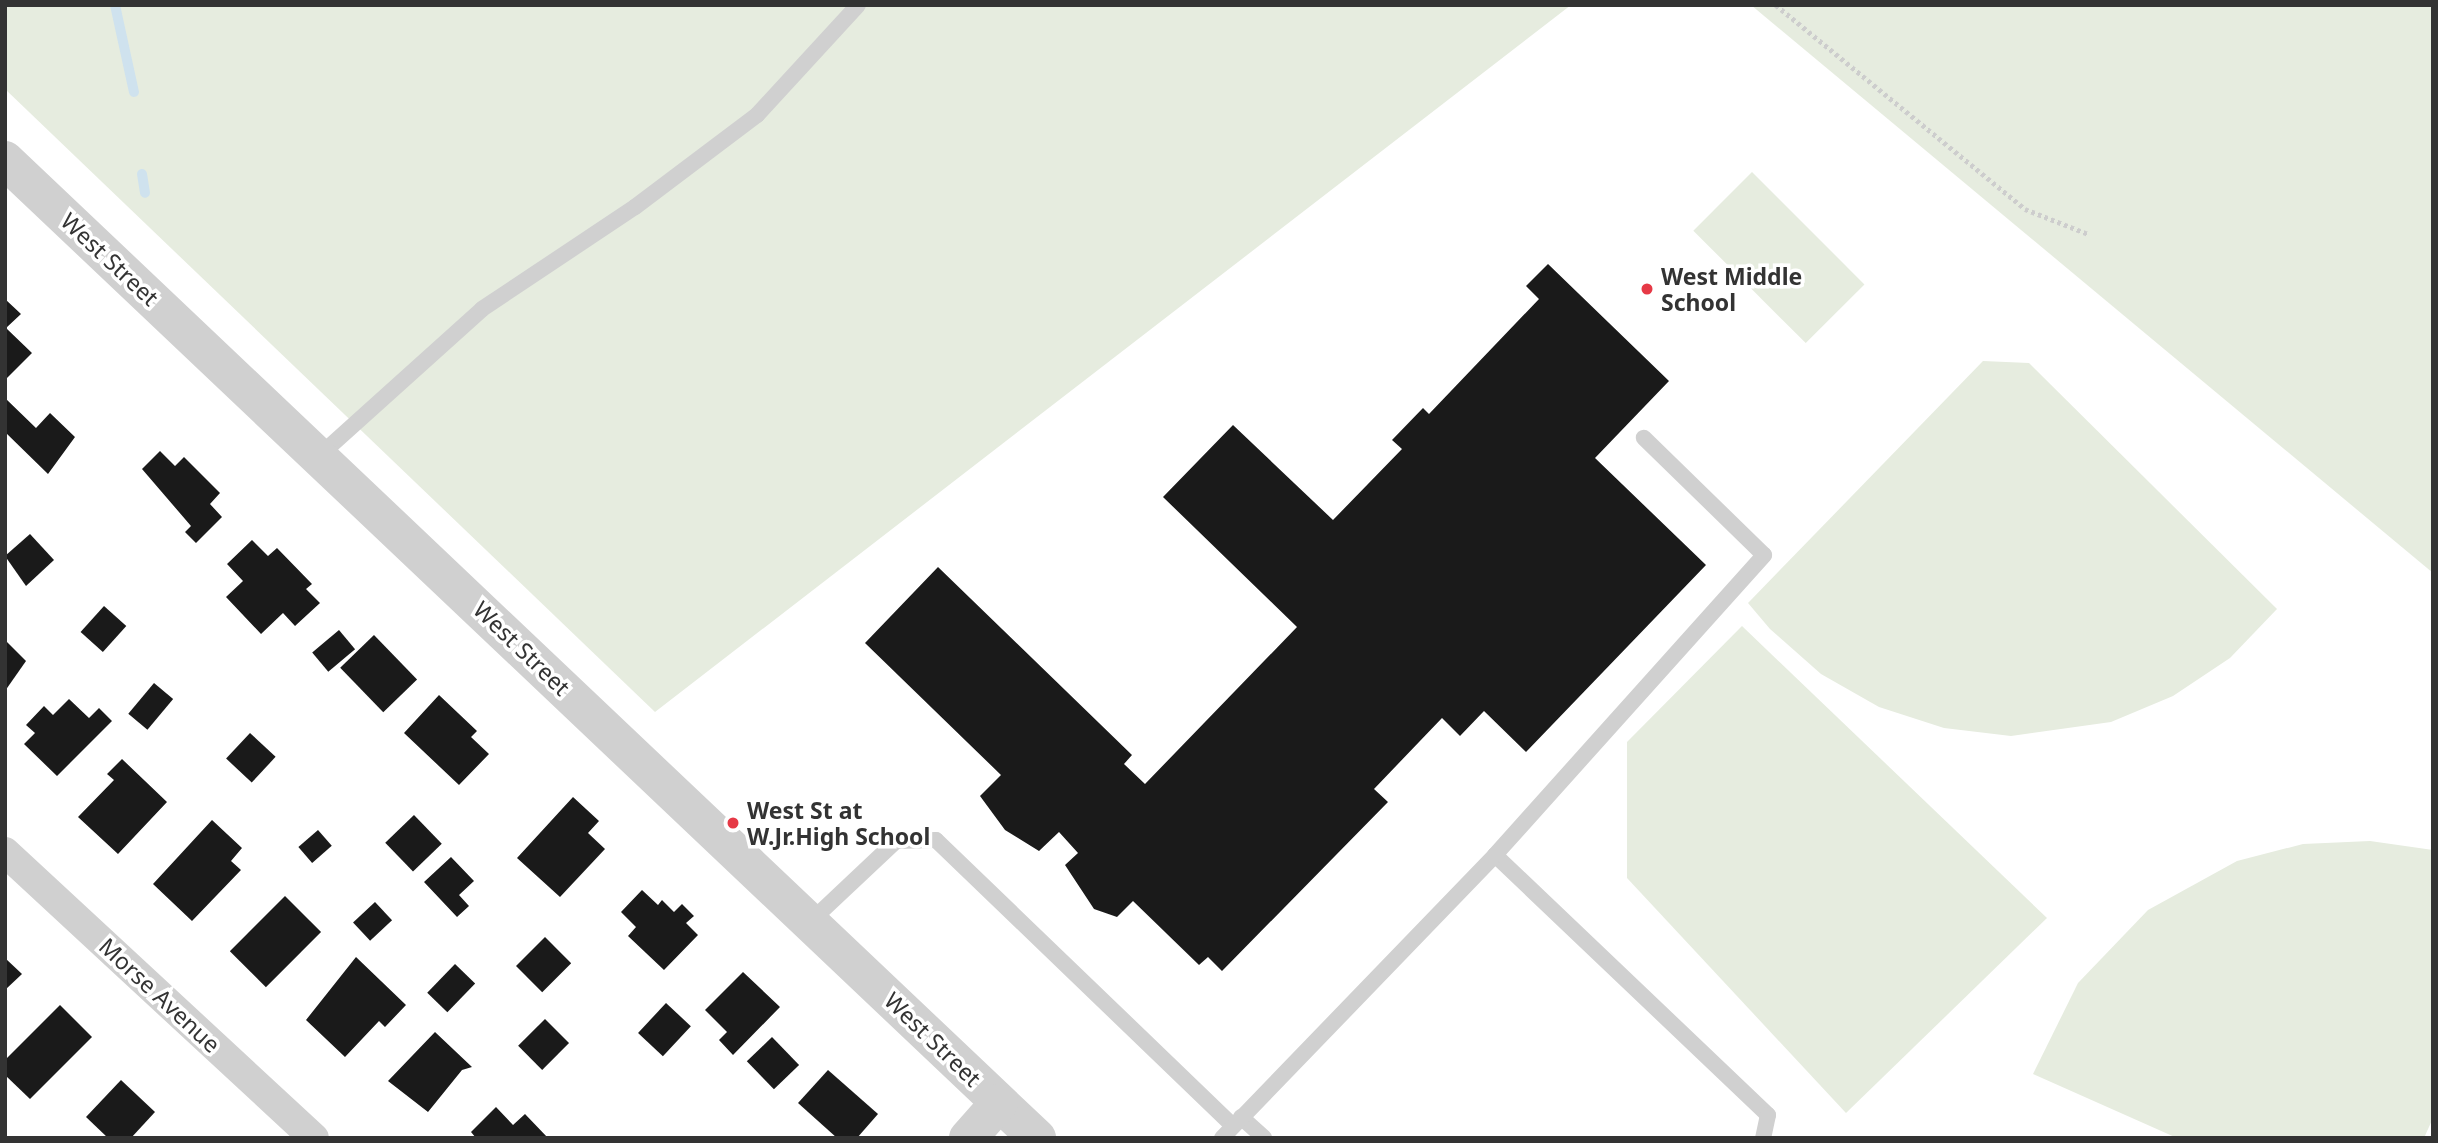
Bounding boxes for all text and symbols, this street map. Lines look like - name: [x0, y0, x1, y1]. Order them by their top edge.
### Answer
- street label: West Street: [55, 207, 165, 311]
- place label: West Middle School: [1661, 262, 1802, 316]
- marker: West Middle School: [1639, 281, 1655, 297]
- street label: West Street: [468, 595, 576, 701]
- place label: West St at W.Jr.High School: [747, 796, 930, 850]
- marker: West St at W.Jr.High School: [725, 815, 741, 831]
- street label: Morse Avenue: [94, 932, 226, 1058]
- street label: West Street: [879, 986, 987, 1092]

